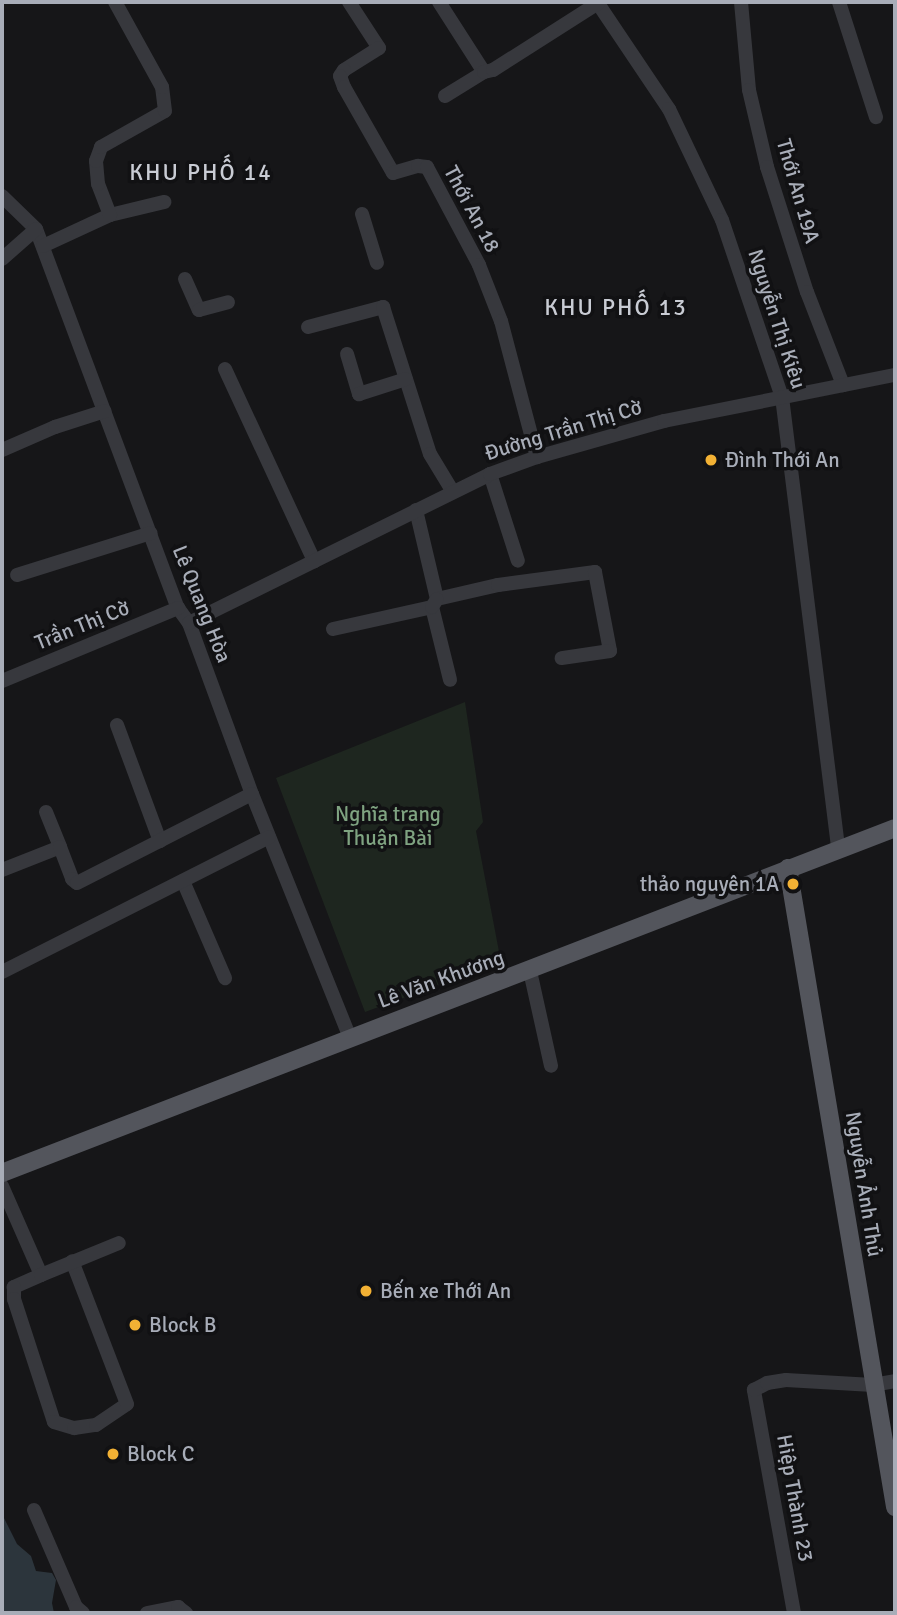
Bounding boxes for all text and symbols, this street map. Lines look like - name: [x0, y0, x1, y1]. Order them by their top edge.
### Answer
- street label: Thới An 19A: [771, 136, 825, 246]
- district label: KHU PHỐ 14: [131, 159, 271, 187]
- street label: Thới An 18: [439, 161, 505, 257]
- street label: Nguyễn Thị Kiêu: [743, 246, 811, 392]
- district label: KHU PHỐ 13: [546, 294, 686, 322]
- street label: Đường Trần Thị Cờ: [481, 394, 645, 466]
- place label: Đình Thới An: [725, 447, 840, 473]
- marker: Đình Thới An: [703, 452, 719, 468]
- street label: Lê Quang Hòa: [167, 542, 237, 666]
- street label: Trần Thị Cờ: [31, 595, 133, 655]
- park label: Nghĩa trang Thuận Bài: [335, 801, 441, 851]
- place label: thảo nguyên 1A: [640, 871, 779, 897]
- marker: thảo nguyên 1A: [785, 876, 801, 892]
- street label: Lê Văn Khương: [374, 944, 508, 1014]
- street label: Nguyễn Ảnh Thủ: [840, 1110, 888, 1258]
- place label: Bến xe Thới An: [380, 1278, 511, 1304]
- marker: Bến xe Thới An: [358, 1283, 374, 1299]
- place label: Block B: [149, 1312, 216, 1338]
- marker: Block B: [127, 1317, 143, 1333]
- street label: Hiệp Thành 23: [771, 1432, 819, 1564]
- place label: Block C: [127, 1441, 194, 1467]
- marker: Block C: [105, 1446, 121, 1462]

